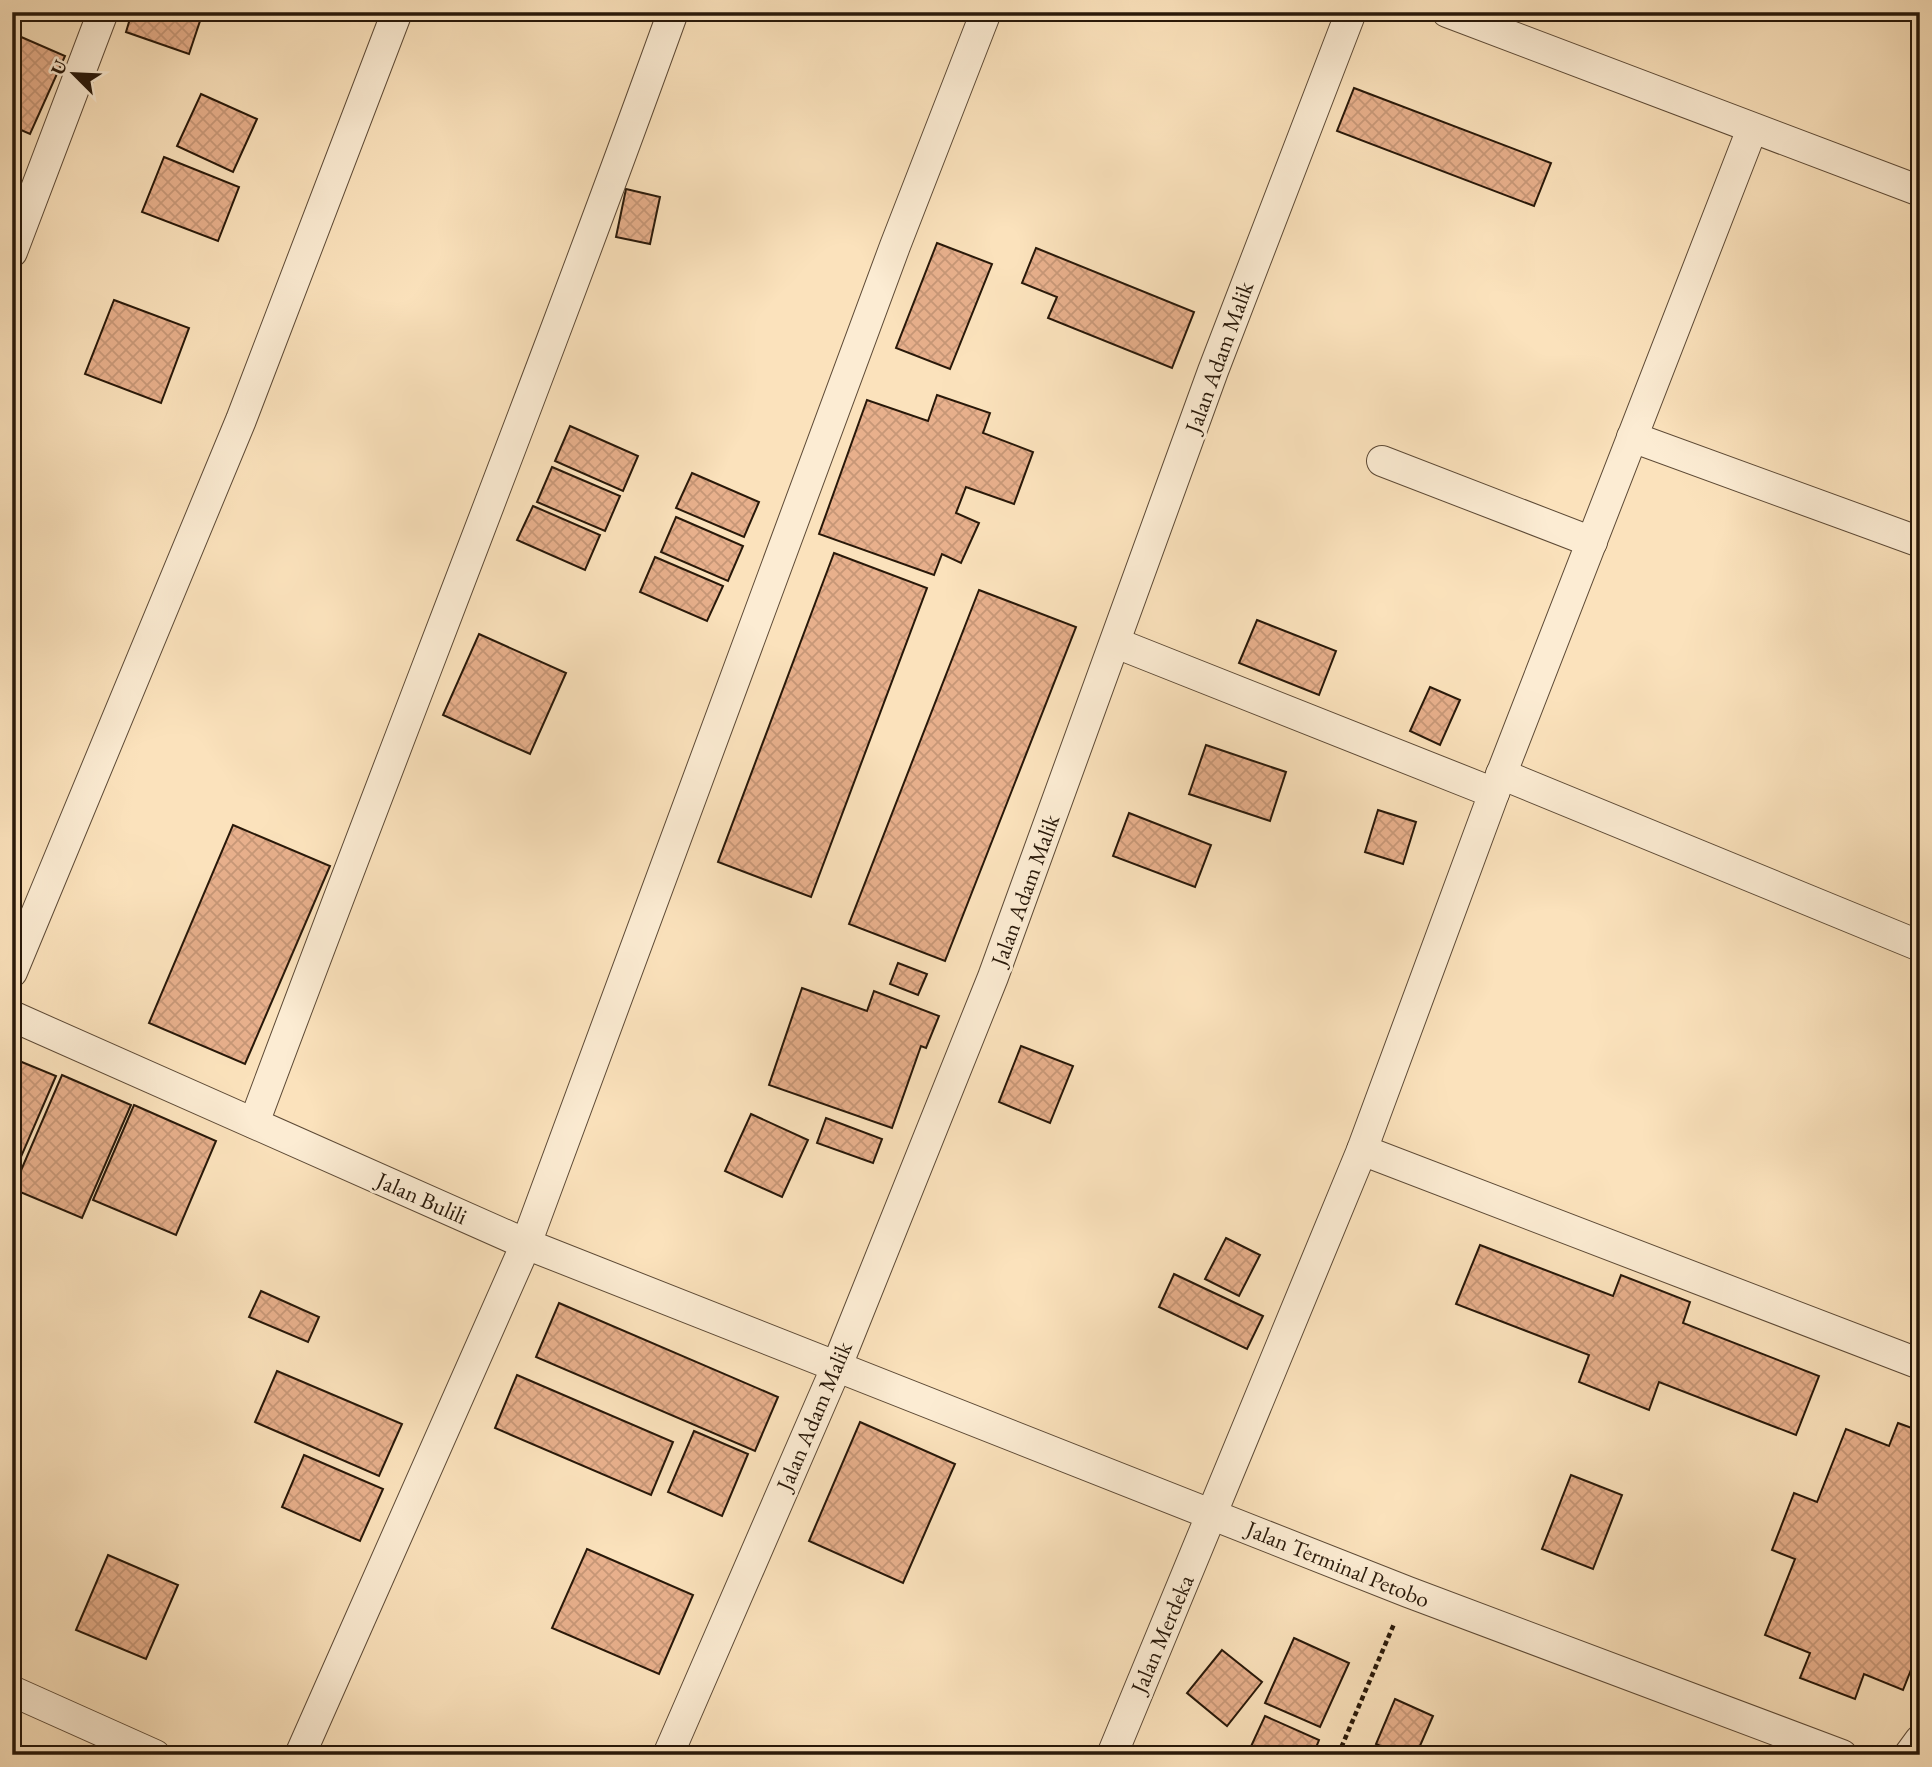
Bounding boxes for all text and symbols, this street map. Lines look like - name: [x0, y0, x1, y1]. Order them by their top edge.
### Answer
- north arrow: [38, 38, 108, 108]
- text: U: [45, 56, 73, 79]
- street label: Jalan Adam Malik: [1177, 276, 1261, 439]
- street label: Jalan Adam Malik: [983, 809, 1067, 972]
- street label: Jalan Bulili: [370, 1164, 472, 1231]
- street label: Jalan Adam Malik: [768, 1336, 859, 1497]
- street label: Jalan Terminal Petobo: [1240, 1513, 1434, 1615]
- street label: Jalan Merdeka: [1123, 1569, 1201, 1700]

